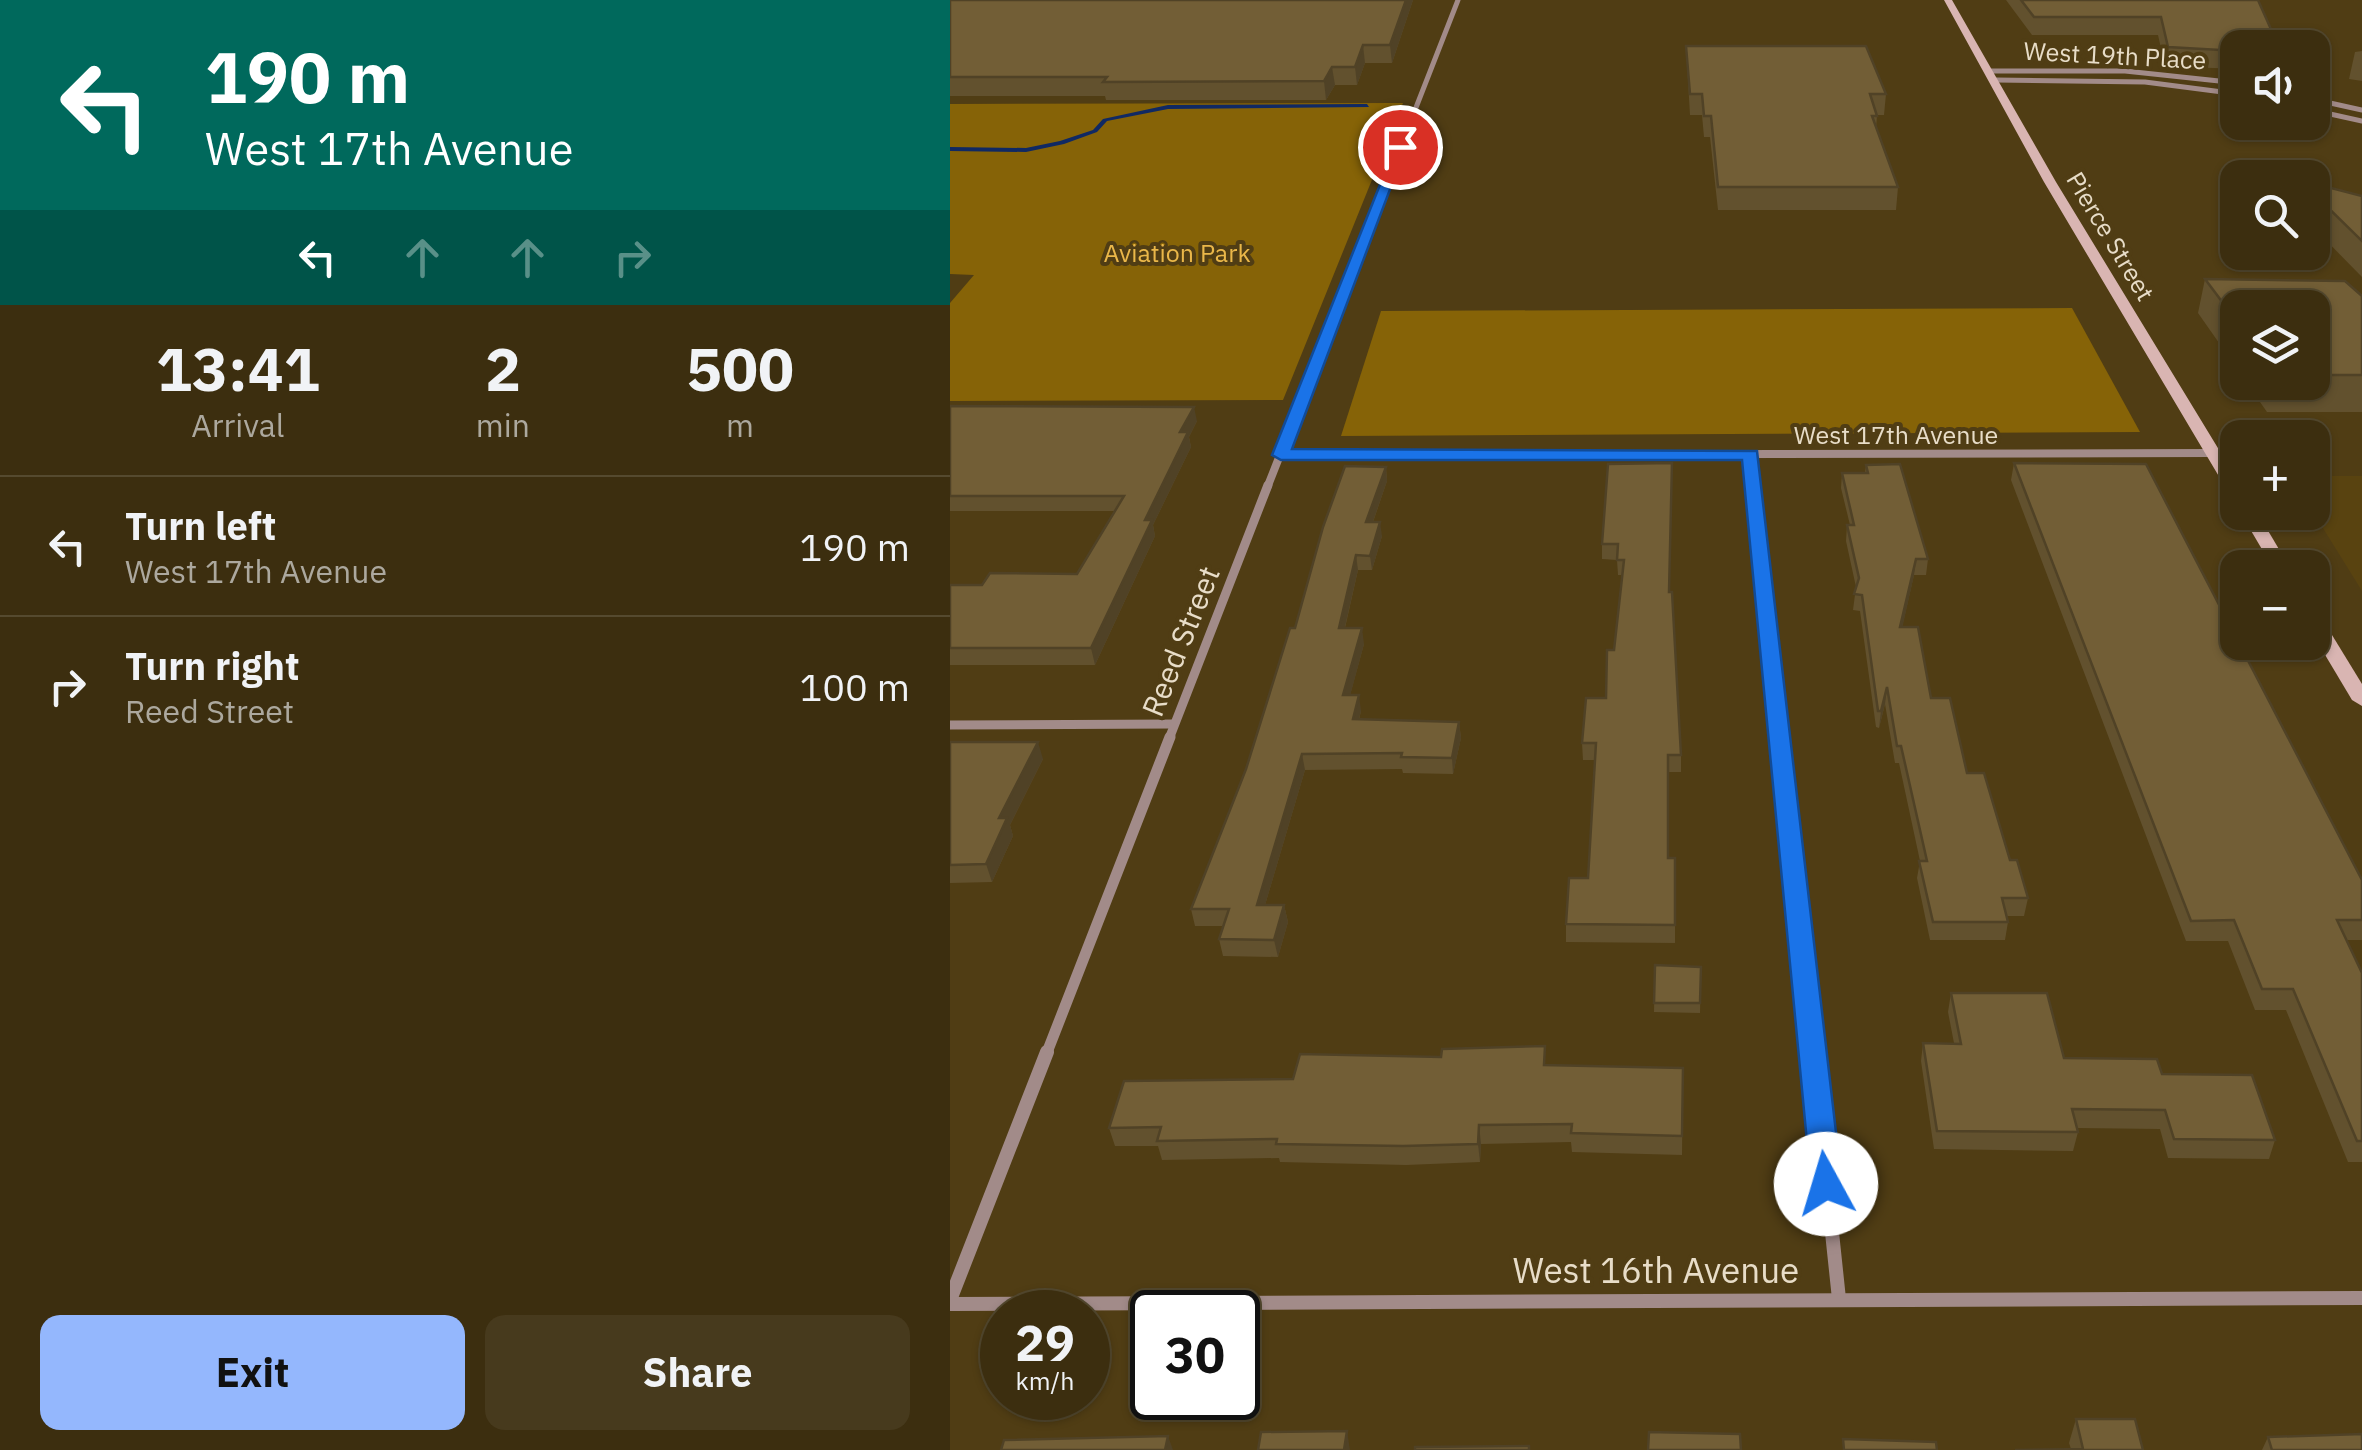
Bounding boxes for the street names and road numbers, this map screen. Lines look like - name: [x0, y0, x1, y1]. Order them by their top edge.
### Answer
- street label: West 19th Place: [2023, 34, 2207, 76]
- street label: Pierce Street: [2060, 165, 2162, 307]
- street label: West 17th Avenue: [1794, 418, 1998, 451]
- street label: Reed Street: [1132, 560, 1228, 722]
- street label: West 16th Avenue: [1513, 1247, 1799, 1293]

